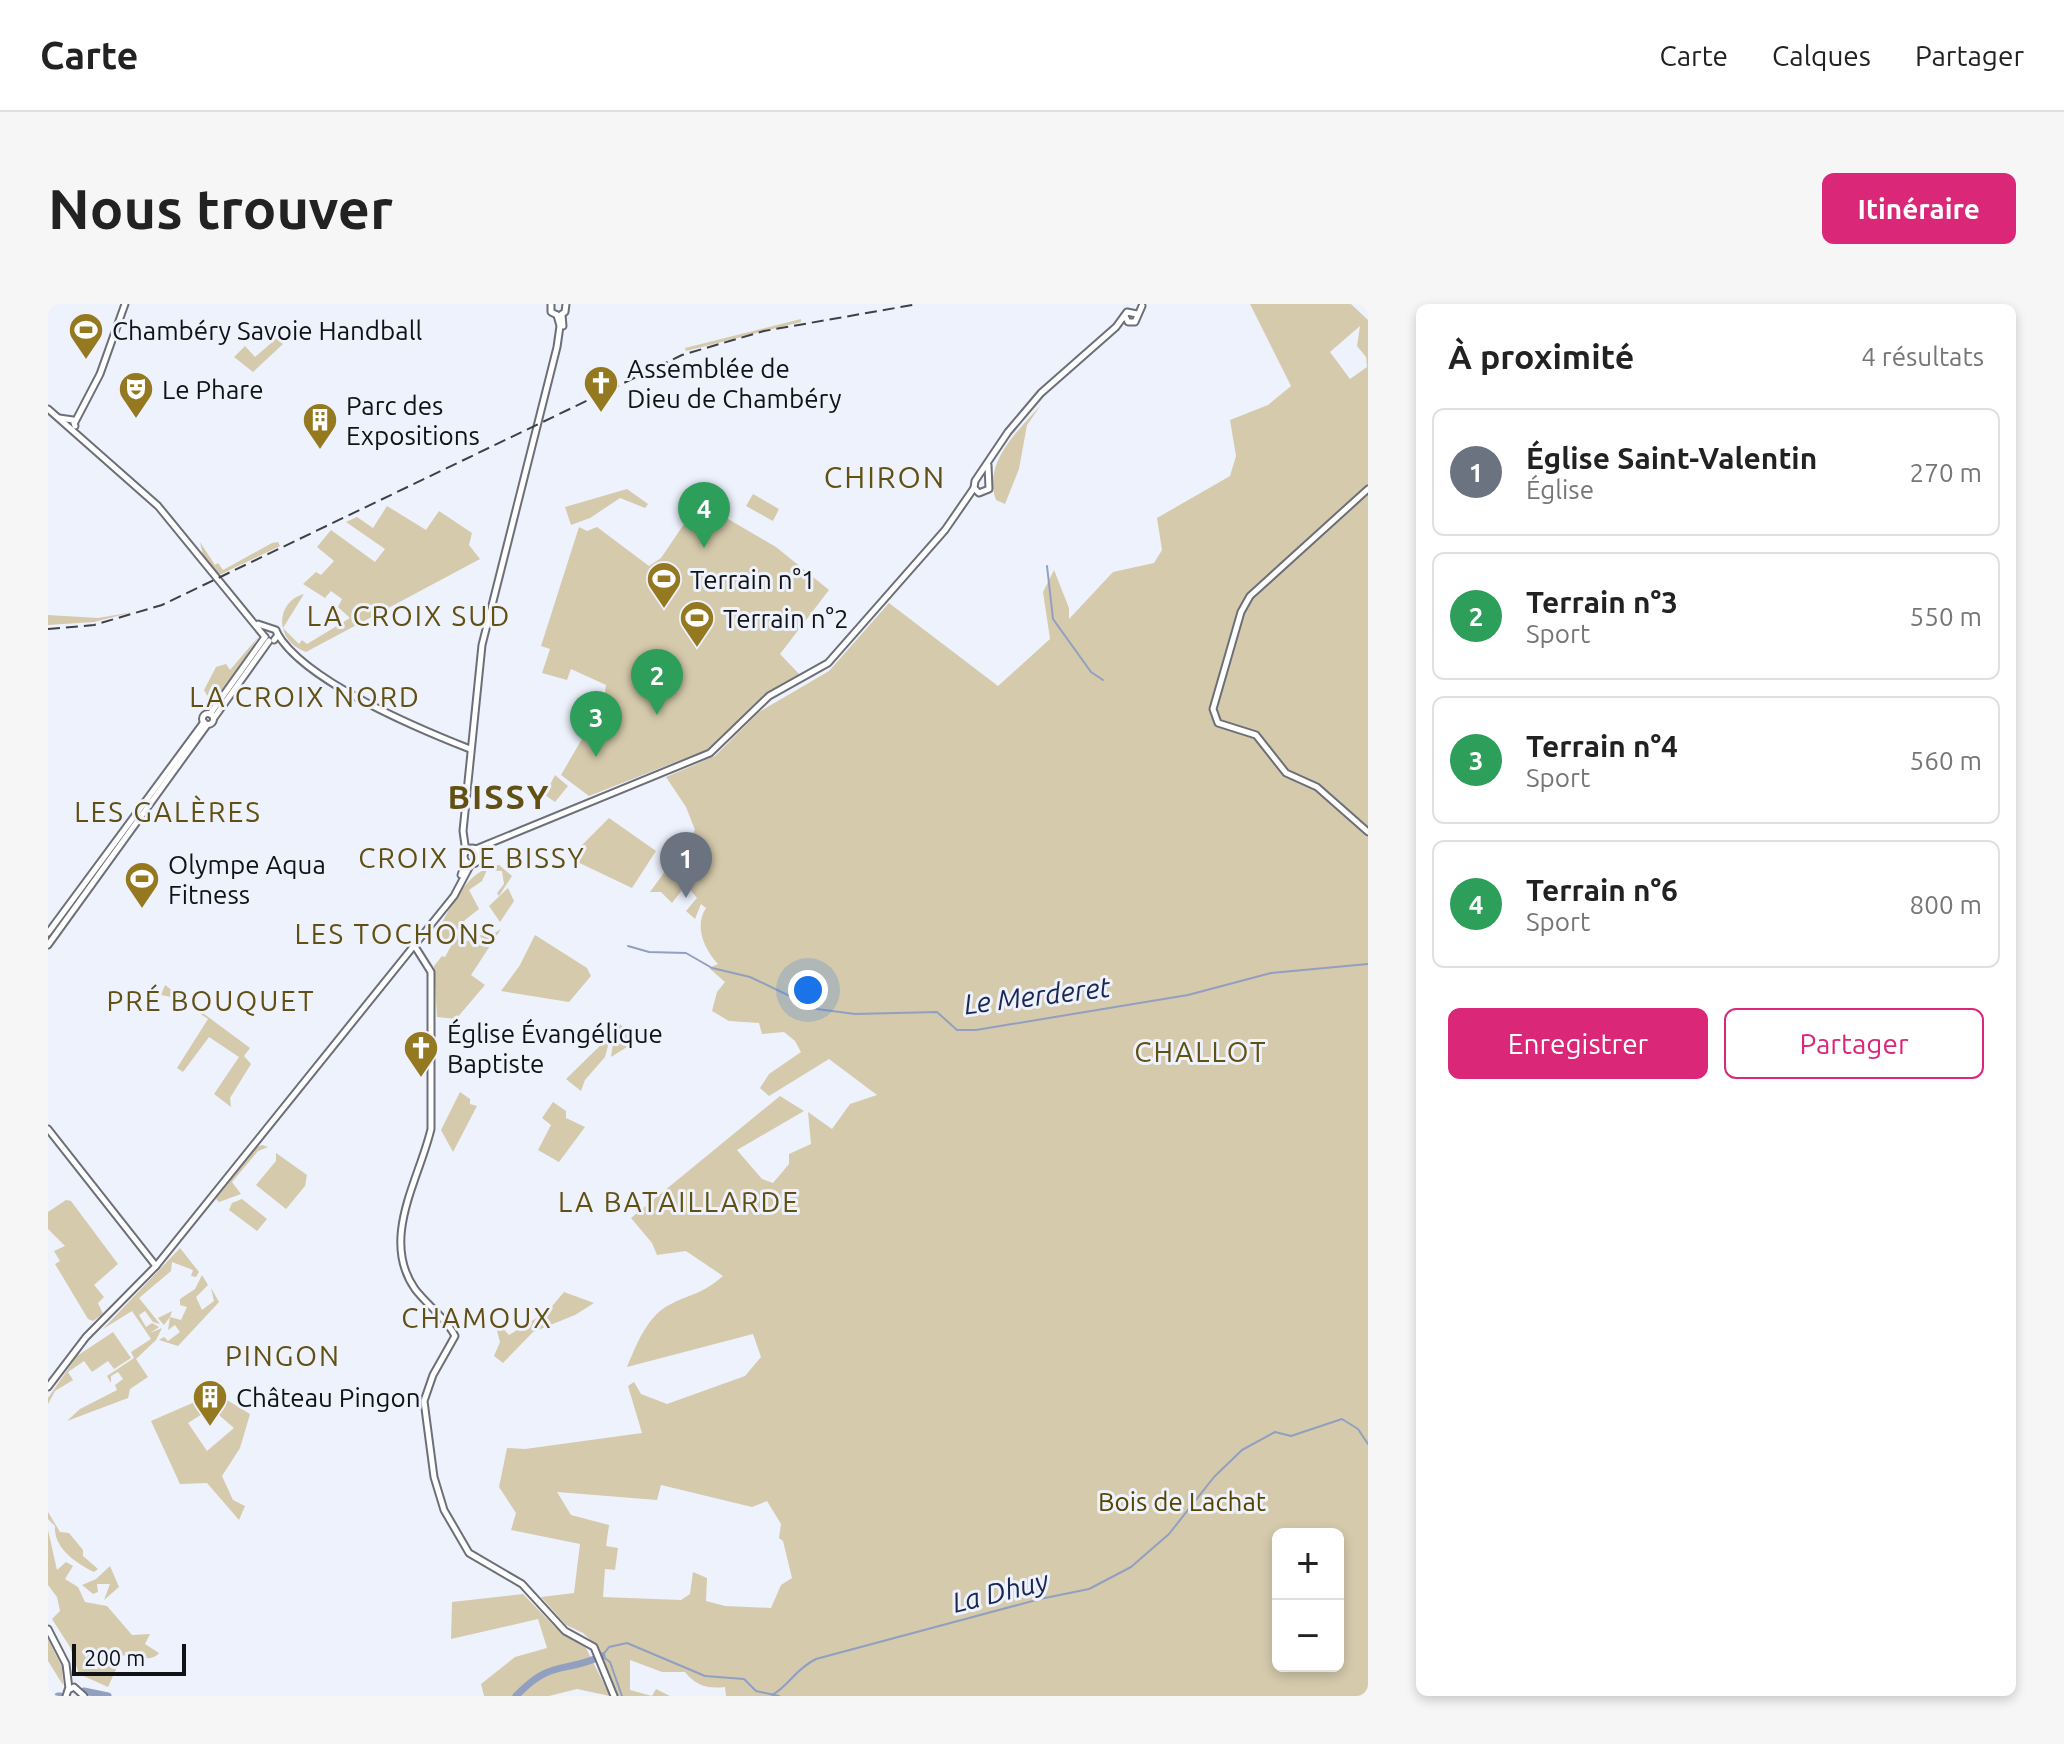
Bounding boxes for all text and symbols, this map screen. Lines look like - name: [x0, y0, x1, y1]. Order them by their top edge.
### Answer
- text: Carte: [40, 34, 139, 76]
- text: Carte: [1659, 40, 1728, 71]
- text: Calques: [1772, 40, 1871, 71]
- text: Partager: [1915, 40, 2024, 71]
- button: Itinéraire: [1822, 173, 2016, 244]
- text: Nous trouver: [48, 177, 393, 240]
- sports icon: Chambéry Savoie Handball: [67, 311, 105, 361]
- place label: Chambéry Savoie Handball: [112, 316, 422, 345]
- text: À proximité: [1448, 337, 1634, 375]
- text: 4 résultats: [1861, 342, 1984, 371]
- place label: Assemblée de Dieu de Chambéry: [627, 354, 841, 413]
- church icon: Assemblée de Dieu de Chambéry: [582, 364, 620, 414]
- theatre icon: Le Phare: [117, 370, 155, 420]
- place label: Le Phare: [162, 375, 263, 404]
- place label: Parc des Expositions: [346, 391, 480, 450]
- building icon: Parc des Expositions: [301, 401, 339, 451]
- text: Église Saint-Valentin: [1526, 441, 1817, 475]
- text: 1: [1469, 458, 1483, 487]
- text: 270 m: [1910, 458, 1982, 487]
- district label: CHIRON: [824, 460, 946, 494]
- text: Église: [1526, 475, 1594, 504]
- pin: 4: [678, 482, 730, 548]
- sports icon: Terrain n°1: [645, 560, 683, 610]
- place label: Terrain n°1: [690, 565, 816, 594]
- text: Terrain n°3: [1526, 585, 1678, 619]
- sports icon: Terrain n°2: [678, 599, 716, 649]
- district label: LA CROIX SUD: [307, 600, 511, 631]
- text: 2: [1469, 602, 1483, 631]
- text: 550 m: [1910, 602, 1982, 631]
- place label: Terrain n°2: [723, 604, 849, 633]
- text: Sport: [1526, 619, 1590, 648]
- pin: 2: [631, 649, 683, 715]
- district label: LA CROIX NORD: [189, 681, 421, 712]
- pin: 3: [570, 691, 622, 757]
- text: Terrain n°4: [1526, 729, 1678, 763]
- text: 3: [1469, 746, 1483, 775]
- text: 560 m: [1910, 746, 1982, 775]
- text: Sport: [1526, 763, 1590, 792]
- district label: BISSY: [448, 777, 550, 815]
- district label: LES GALÈRES: [74, 795, 262, 827]
- pin: 1: [660, 832, 712, 898]
- district label: CROIX DE BISSY: [358, 842, 586, 873]
- place label: Olympe Aqua Fitness: [168, 850, 326, 909]
- sports icon: Olympe Aqua Fitness: [123, 860, 161, 910]
- text: Terrain n°6: [1526, 873, 1678, 907]
- text: 4: [1469, 890, 1483, 919]
- text: 800 m: [1910, 890, 1982, 919]
- text: Sport: [1526, 907, 1590, 936]
- district label: LES TOCHONS: [295, 918, 497, 949]
- your location: [788, 970, 828, 1010]
- water label: Le Merderet: [962, 971, 1113, 1019]
- district label: PRÉ BOUQUET: [106, 984, 316, 1016]
- button: Enregistrer: [1448, 1008, 1708, 1079]
- button: Partager: [1724, 1008, 1984, 1079]
- place label: Église Évangélique Baptiste: [447, 1018, 663, 1078]
- church icon: Église Évangélique Baptiste: [402, 1029, 440, 1079]
- district label: CHALLOT: [1134, 1036, 1268, 1067]
- district label: LA BATAILLARDE: [558, 1186, 800, 1217]
- district label: CHAMOUX: [401, 1302, 553, 1333]
- district label: PINGON: [225, 1340, 341, 1371]
- building icon: Château Pingon: [191, 1378, 229, 1428]
- place label: Château Pingon: [236, 1383, 421, 1412]
- park label: Bois de Lachat: [1098, 1487, 1266, 1516]
- map controls: [1272, 1528, 1344, 1672]
- button: +: [1272, 1528, 1344, 1600]
- water label: La Dhuy: [949, 1564, 1052, 1618]
- button: −: [1272, 1600, 1344, 1672]
- scale bar: [72, 1640, 186, 1676]
- text: 200 m: [84, 1645, 145, 1670]

